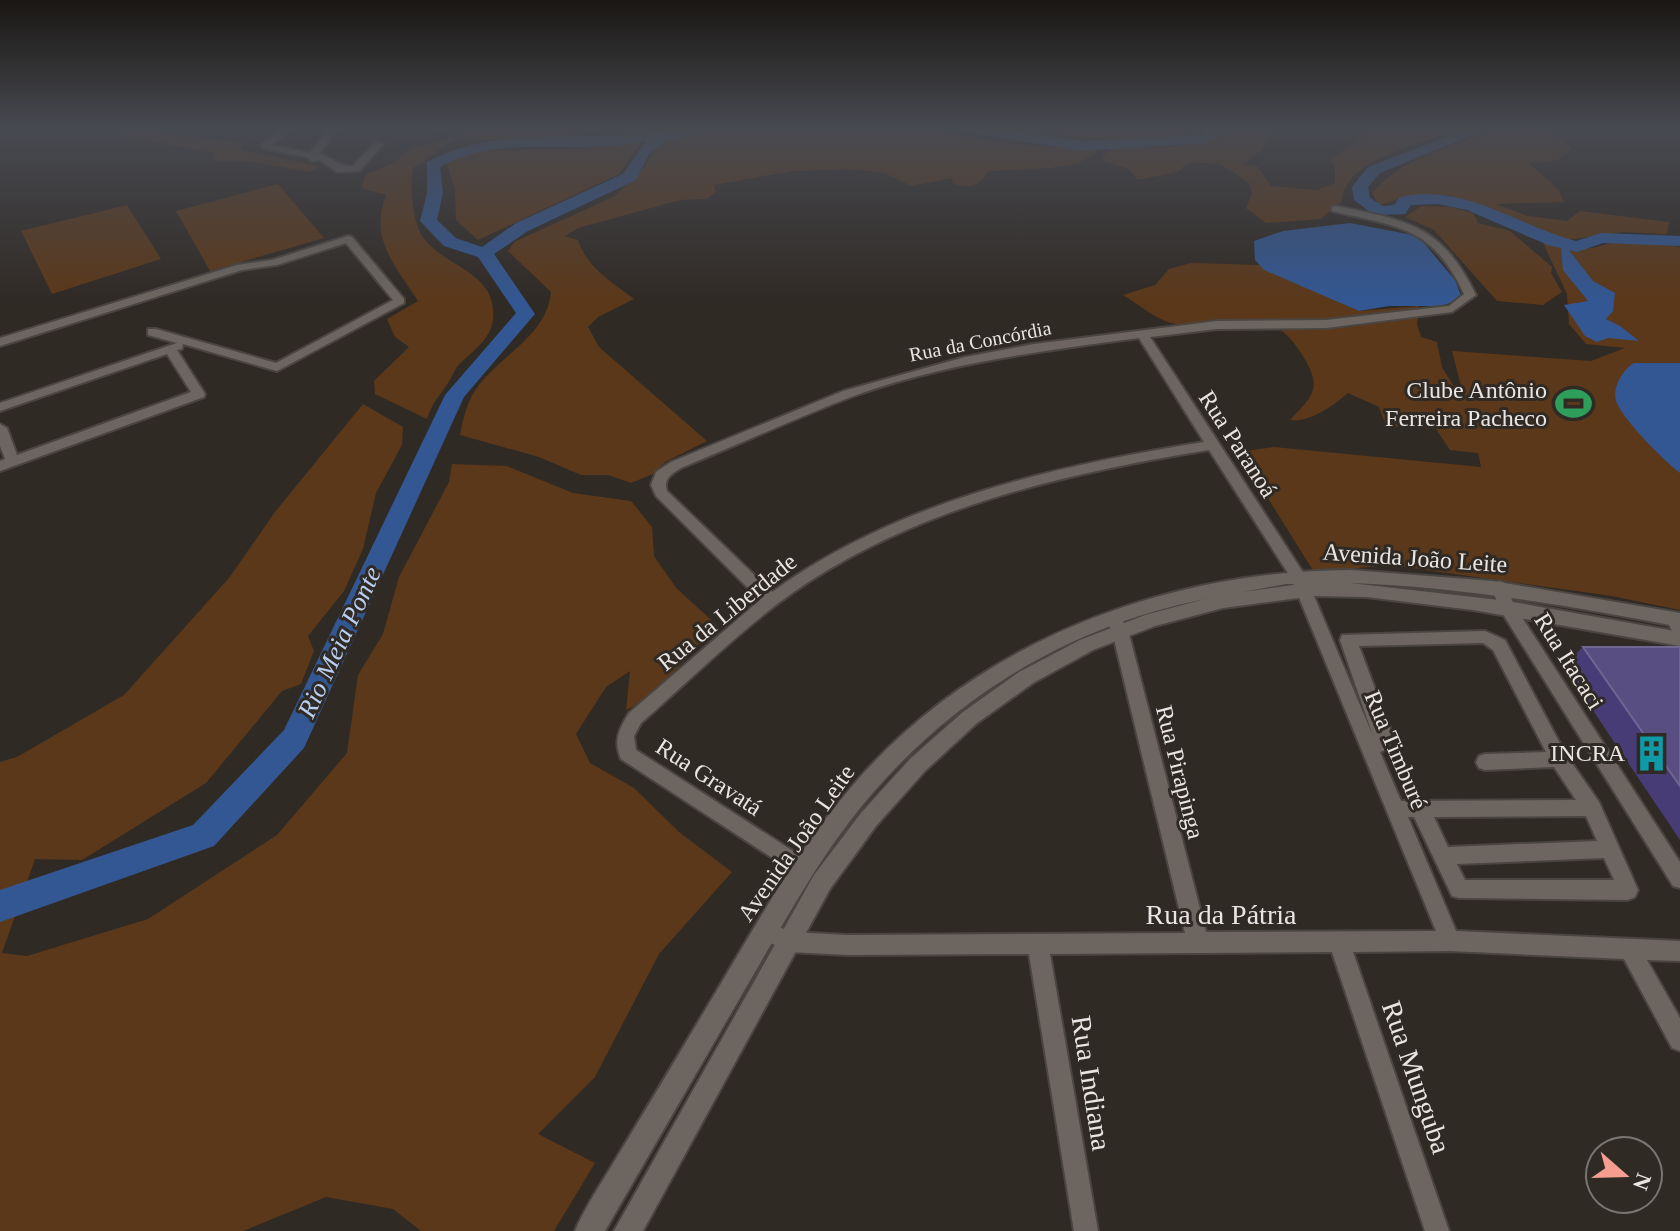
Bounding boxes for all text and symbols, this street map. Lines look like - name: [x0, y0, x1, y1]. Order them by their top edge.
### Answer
- street label: Rua da Concórdia: [907, 316, 1053, 366]
- place label: Clube Antônio Ferreira Pacheco: [1385, 377, 1547, 431]
- sports icon: Clube Antônio Ferreira Pacheco: [1554, 385, 1592, 423]
- street label: Rua Paranoá: [1194, 386, 1282, 503]
- street label: Avenida João Leite: [1322, 539, 1508, 577]
- street label: Rua da Liberdade: [653, 548, 801, 676]
- water label: Rio Meia Ponte: [291, 562, 387, 723]
- street label: Rua Itacaci: [1529, 608, 1609, 714]
- street label: Rua Timburé: [1359, 687, 1433, 813]
- street label: Rua Pirapinga: [1151, 703, 1209, 842]
- street label: Rua Gravatá: [651, 733, 767, 821]
- building icon: INCRA: [1632, 734, 1670, 772]
- place label: INCRA: [1550, 740, 1626, 766]
- street label: Avenida João Leite: [732, 760, 860, 926]
- street label: Rua da Pátria: [1146, 899, 1297, 930]
- street label: Rua Munguba: [1376, 997, 1457, 1158]
- street label: Rua Indiana: [1066, 1013, 1118, 1153]
- north arrow: [1584, 1135, 1664, 1215]
- text: N: [1628, 1170, 1657, 1194]

